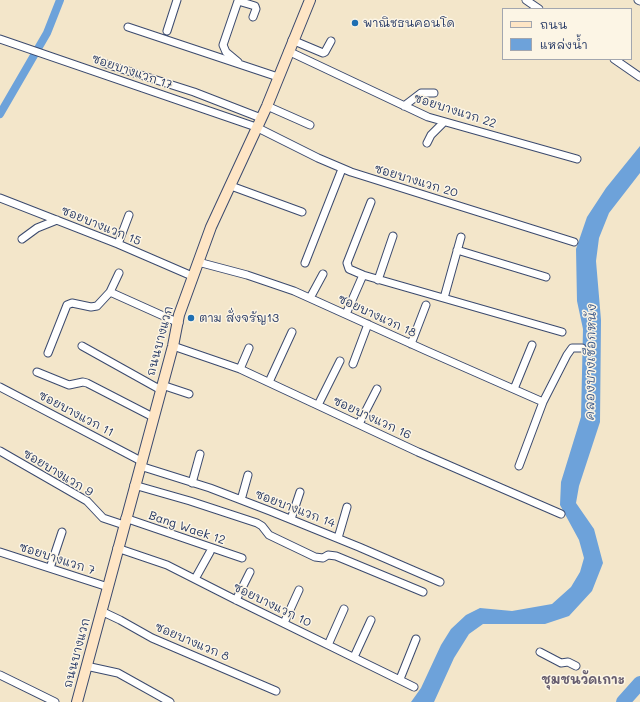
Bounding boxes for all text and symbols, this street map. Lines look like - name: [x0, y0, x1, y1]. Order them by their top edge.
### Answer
- legend: [502, 8, 632, 60]
- place label: พาณิชธนคอนโด: [363, 16, 455, 30]
- text: ถนน: [540, 16, 567, 32]
- marker: พาณิชธนคอนโด: [350, 18, 360, 28]
- text: แหล่งน้ำ: [540, 36, 588, 52]
- street label: ซอยบางแวก 17: [90, 51, 174, 93]
- street label: ซอยบางแวก 22: [412, 91, 498, 131]
- street label: ซอยบางแวก 20: [373, 161, 459, 201]
- street label: ซอยบางแวก 15: [59, 203, 143, 249]
- street label: ซอยบางแวก 18: [335, 292, 419, 340]
- street label: ถนนบางแวก: [144, 304, 176, 378]
- water label: คลองบางเชือกหนัง: [582, 304, 600, 420]
- place label: ตาม สั่งจรัญ13: [199, 311, 279, 325]
- marker: ตาม สั่งจรัญ13: [186, 313, 196, 323]
- street label: ซอยบางแวก 11: [36, 388, 116, 440]
- street label: ซอยบางแวก 16: [330, 394, 414, 442]
- street label: ซอยบางแวก 9: [20, 446, 96, 500]
- street label: ซอยบางแวก 14: [253, 487, 337, 531]
- street label: Bang Waek 12: [147, 508, 227, 548]
- street label: ซอยบางแวก 7: [17, 540, 97, 578]
- street label: ซอยบางแวก 10: [231, 580, 313, 630]
- street label: ถนนบางแวก: [61, 616, 93, 690]
- street label: ซอยบางแวก 8: [153, 620, 231, 664]
- district label: ชุมชนวัดเกาะ: [541, 672, 625, 688]

